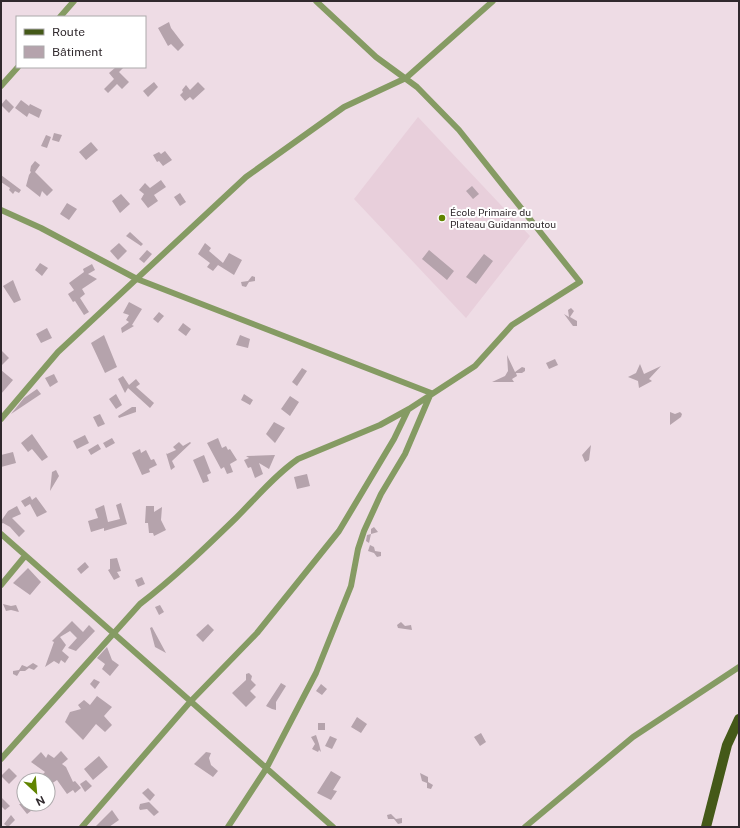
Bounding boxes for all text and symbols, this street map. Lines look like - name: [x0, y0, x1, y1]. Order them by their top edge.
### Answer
- legend: [16, 16, 146, 68]
- text: Route: [52, 25, 85, 39]
- text: Bâtiment: [52, 45, 103, 59]
- place label: École Primaire du Plateau Guidanmoutou: [450, 206, 556, 230]
- marker: École Primaire du Plateau Guidanmoutou: [437, 213, 447, 223]
- north arrow: [16, 772, 56, 812]
- text: N: [34, 794, 47, 808]

